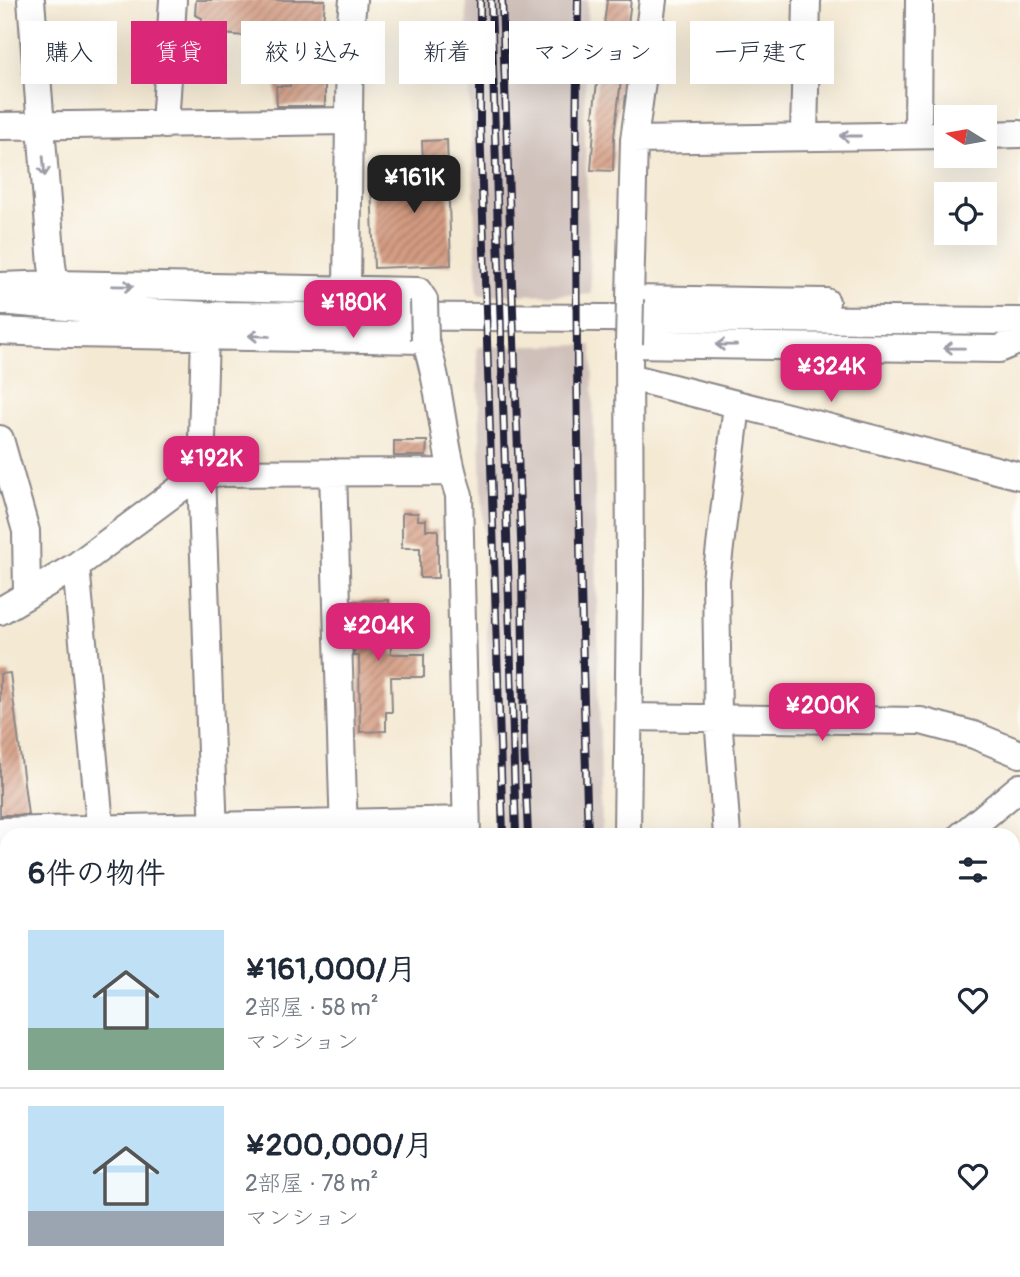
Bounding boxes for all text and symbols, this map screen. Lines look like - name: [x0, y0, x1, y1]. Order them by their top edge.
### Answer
- chip: 購入: [21, 21, 117, 84]
- chip: 賃貸: [131, 21, 227, 84]
- chip: 絞り込み: [241, 21, 385, 84]
- chip: 新着: [399, 21, 495, 84]
- chip: マンション: [509, 21, 676, 84]
- chip: 一戸建て: [690, 21, 834, 84]
- north arrow: [934, 105, 998, 168]
- map controls: [934, 105, 997, 245]
- one-way arrow: [838, 129, 861, 143]
- one-way arrow: [38, 154, 51, 177]
- pin: ¥161K: [365, 156, 463, 215]
- text: ¥161K: [383, 163, 445, 192]
- button: locate: [934, 182, 997, 245]
- one-way arrow: [111, 279, 134, 292]
- pin: ¥180K: [304, 280, 402, 340]
- text: ¥180K: [320, 288, 386, 317]
- one-way arrow: [247, 330, 270, 343]
- one-way arrow: [715, 339, 738, 352]
- one-way arrow: [942, 341, 965, 355]
- pin: ¥324K: [782, 344, 880, 404]
- text: ¥324K: [797, 352, 865, 381]
- pin: ¥192K: [162, 436, 260, 496]
- text: ¥192K: [179, 444, 243, 473]
- pin: ¥204K: [329, 604, 427, 663]
- text: ¥204K: [342, 611, 414, 640]
- pin: ¥200K: [773, 684, 871, 743]
- text: ¥200K: [785, 691, 859, 720]
- icon: filters: [954, 851, 992, 889]
- text: 6件の物件: [28, 855, 165, 892]
- text: ¥161,000/月: [245, 951, 417, 988]
- icon: home: [84, 958, 168, 1042]
- icon: heart: [954, 981, 992, 1019]
- text: 2部屋 · 58 m²: [245, 993, 379, 1022]
- text: マンション: [245, 1027, 359, 1056]
- text: ¥200,000/月: [245, 1127, 433, 1164]
- icon: home: [84, 1134, 168, 1218]
- icon: heart: [954, 1157, 992, 1195]
- text: 2部屋 · 78 m²: [245, 1169, 378, 1198]
- text: マンション: [245, 1203, 359, 1232]

